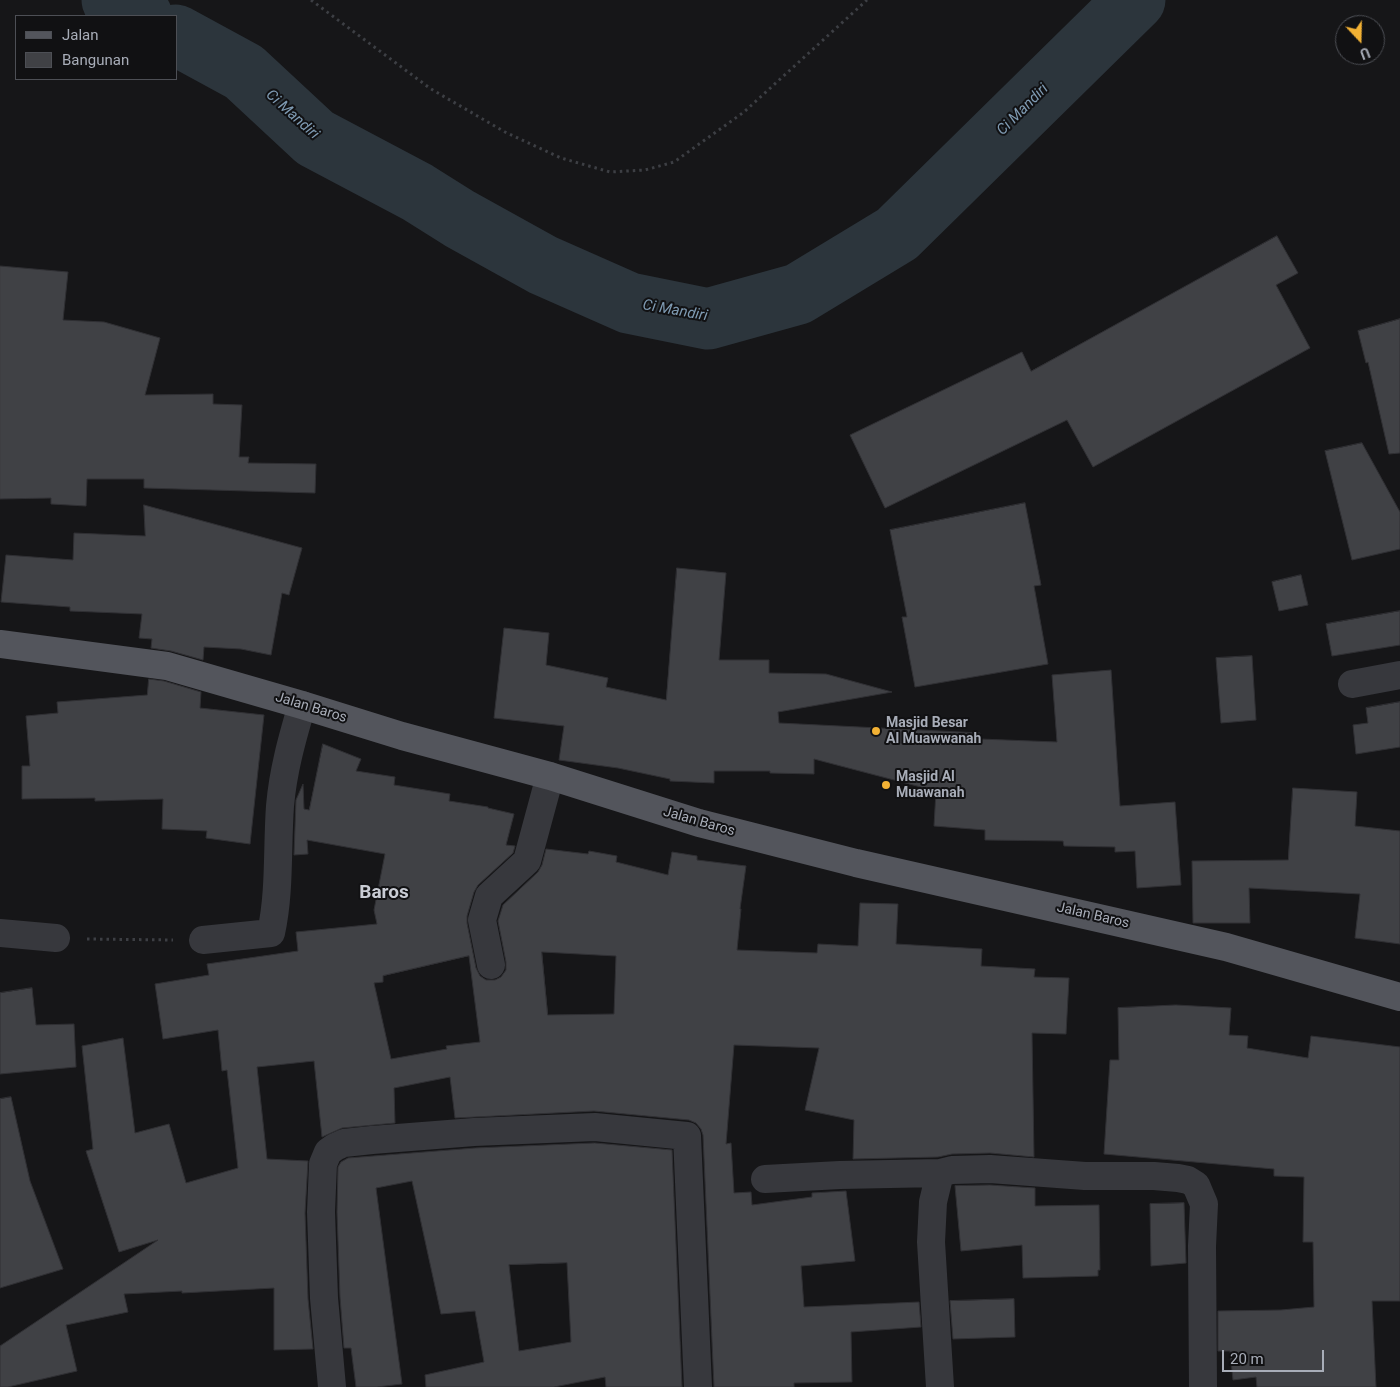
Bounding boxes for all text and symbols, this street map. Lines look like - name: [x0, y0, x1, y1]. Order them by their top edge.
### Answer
- legend: [15, 15, 178, 80]
- north arrow: [1335, 15, 1385, 65]
- text: Jalan: [62, 26, 99, 44]
- text: U: [1358, 44, 1372, 62]
- text: Bangunan: [62, 51, 129, 69]
- water label: Ci Mandiri: [993, 80, 1053, 140]
- water label: Ci Mandiri: [262, 86, 322, 144]
- water label: Ci Mandiri: [641, 296, 709, 326]
- street label: Jalan Baros: [273, 689, 349, 727]
- place label: Masjid Besar Al Muawwanah: [886, 715, 981, 748]
- marker: Masjid Besar Al Muawwanah: [870, 725, 882, 737]
- place label: Masjid Al Muawanah: [896, 769, 965, 802]
- marker: Masjid Al Muawanah: [880, 779, 892, 791]
- street label: Jalan Baros: [661, 804, 737, 840]
- district label: Baros: [359, 882, 409, 904]
- street label: Jalan Baros: [1055, 900, 1131, 932]
- scale bar: [1225, 1340, 1328, 1372]
- text: 20 m: [1230, 1350, 1264, 1368]

